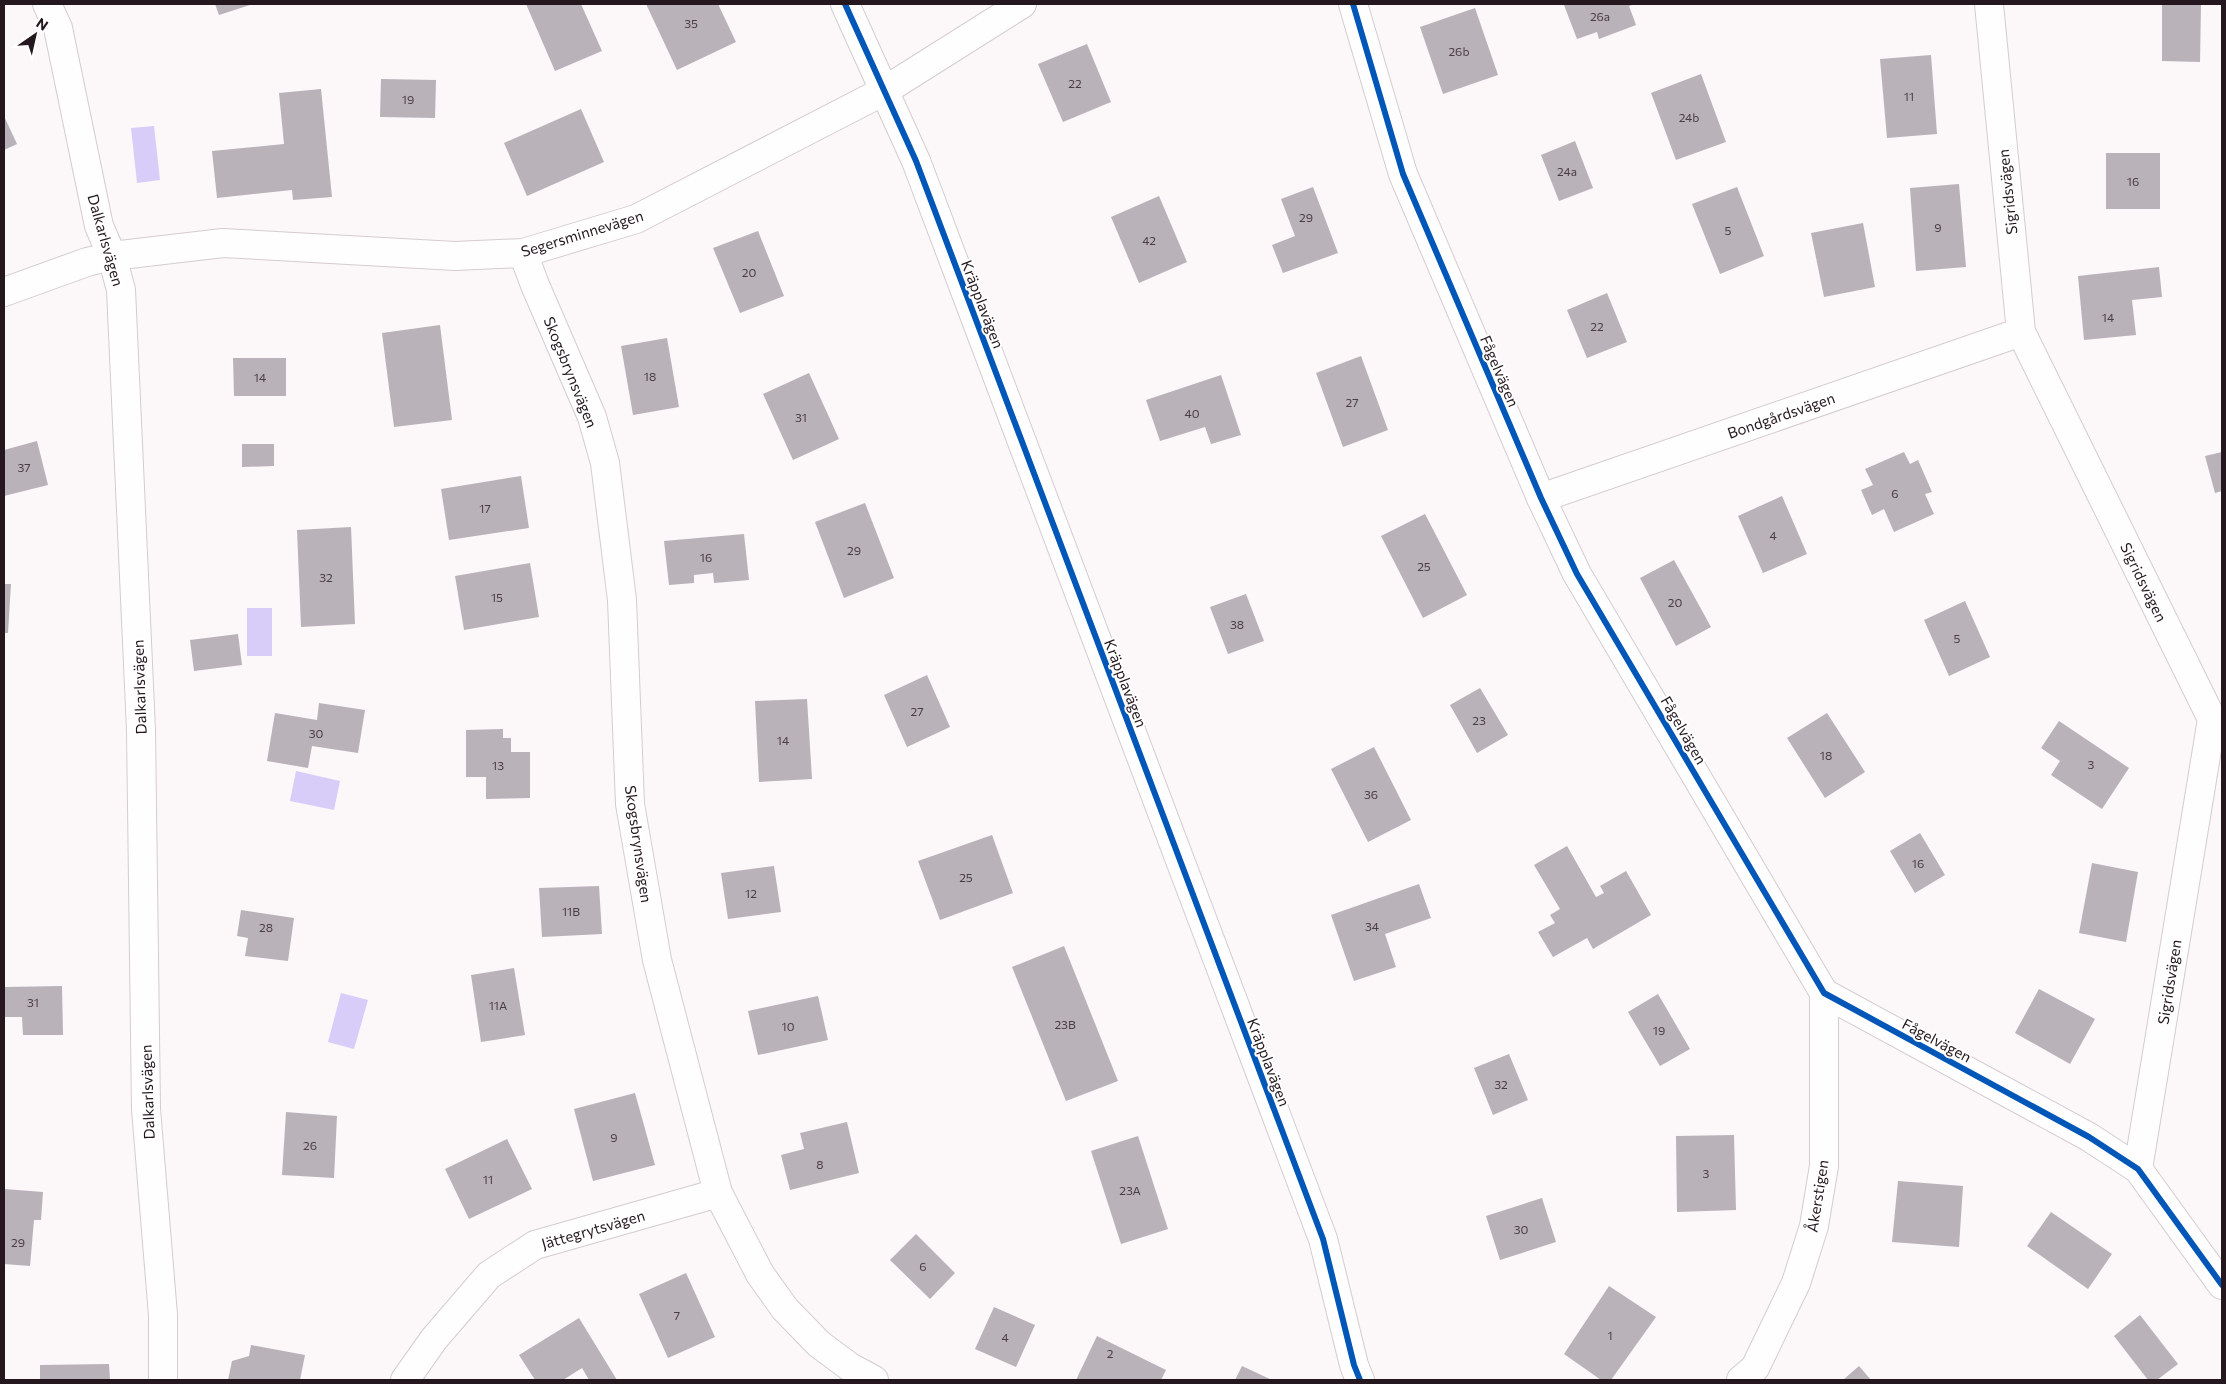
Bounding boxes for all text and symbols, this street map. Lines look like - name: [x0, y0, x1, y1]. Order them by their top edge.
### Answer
- house number: 26a: [1590, 9, 1610, 23]
- north arrow: [10, 10, 60, 60]
- text: N: [33, 14, 52, 34]
- house number: 35: [684, 16, 698, 30]
- house number: 26b: [1448, 44, 1470, 58]
- house number: 22: [1068, 76, 1082, 90]
- house number: 11: [1904, 89, 1914, 103]
- house number: 19: [402, 92, 414, 106]
- house number: 24b: [1679, 110, 1699, 124]
- street label: Sigridsvägen: [1994, 148, 2020, 236]
- house number: 24a: [1557, 164, 1577, 178]
- house number: 16: [2127, 174, 2139, 188]
- street label: Dalkarlsvägen: [84, 192, 128, 288]
- street label: Segersminnevägen: [519, 206, 645, 260]
- house number: 29: [1299, 210, 1313, 224]
- house number: 9: [1934, 220, 1942, 234]
- house number: 5: [1725, 223, 1732, 237]
- house number: 42: [1142, 233, 1156, 247]
- street label: Kräpplavägen: [958, 257, 1008, 351]
- house number: 20: [742, 265, 756, 279]
- house number: 14: [2102, 310, 2114, 324]
- street label: Skogsbrynsvägen: [541, 314, 601, 430]
- house number: 22: [1590, 319, 1604, 333]
- street label: Fågelvägen: [1477, 333, 1523, 409]
- house number: 18: [644, 369, 656, 383]
- house number: 14: [254, 370, 266, 384]
- street label: Bondgårdsvägen: [1725, 388, 1837, 442]
- house number: 27: [1346, 395, 1358, 409]
- house number: 40: [1184, 406, 1200, 420]
- house number: 31: [795, 410, 807, 424]
- house number: 37: [17, 460, 31, 474]
- house number: 6: [1891, 486, 1899, 500]
- house number: 17: [479, 501, 491, 515]
- house number: 4: [1769, 528, 1777, 542]
- street label: Sigridsvägen: [2117, 540, 2171, 624]
- house number: 29: [847, 543, 861, 557]
- house number: 16: [700, 550, 712, 564]
- house number: 25: [1417, 559, 1431, 573]
- house number: 32: [319, 570, 333, 584]
- house number: 15: [491, 590, 503, 604]
- house number: 20: [1668, 595, 1682, 609]
- house number: 38: [1230, 617, 1244, 631]
- house number: 5: [1954, 631, 1961, 645]
- street label: Kräpplavägen: [1101, 636, 1151, 730]
- street label: Dalkarlsvägen: [128, 639, 150, 735]
- street label: Fågelvägen: [1657, 693, 1711, 767]
- house number: 27: [911, 704, 923, 718]
- house number: 23: [1472, 713, 1486, 727]
- house number: 30: [309, 726, 324, 740]
- house number: 14: [777, 733, 789, 747]
- house number: 18: [1820, 748, 1832, 762]
- house number: 3: [2088, 757, 2095, 771]
- house number: 13: [492, 758, 504, 772]
- street label: Skogsbrynsvägen: [622, 784, 656, 904]
- house number: 36: [1364, 787, 1378, 801]
- house number: 16: [1912, 856, 1924, 870]
- house number: 25: [959, 870, 973, 884]
- house number: 12: [745, 886, 757, 900]
- house number: 11B: [562, 904, 580, 918]
- house number: 34: [1365, 919, 1379, 933]
- house number: 28: [259, 920, 273, 934]
- street label: Sigridsvägen: [2153, 938, 2185, 1026]
- house number: 31: [27, 995, 39, 1009]
- house number: 11A: [489, 998, 507, 1012]
- street label: Fågelvägen: [1899, 1014, 1975, 1066]
- street label: Kräpplavägen: [1244, 1015, 1294, 1109]
- house number: 23B: [1054, 1017, 1076, 1031]
- house number: 10: [782, 1019, 795, 1033]
- house number: 19: [1653, 1023, 1665, 1037]
- street label: Dalkarlsvägen: [136, 1044, 158, 1140]
- house number: 32: [1494, 1077, 1508, 1091]
- house number: 9: [610, 1130, 618, 1144]
- house number: 26: [303, 1138, 317, 1152]
- house number: 8: [816, 1157, 824, 1171]
- street label: Åkerstigen: [1801, 1158, 1832, 1233]
- house number: 3: [1703, 1166, 1710, 1180]
- house number: 11: [483, 1172, 493, 1186]
- house number: 23A: [1119, 1183, 1141, 1197]
- street label: Jättegrytsvägen: [539, 1206, 647, 1252]
- house number: 30: [1514, 1222, 1529, 1236]
- house number: 29: [11, 1235, 25, 1249]
- house number: 6: [919, 1259, 927, 1273]
- house number: 7: [674, 1308, 680, 1322]
- house number: 1: [1607, 1328, 1613, 1342]
- house number: 4: [1001, 1330, 1009, 1344]
- house number: 2: [1107, 1346, 1114, 1360]

